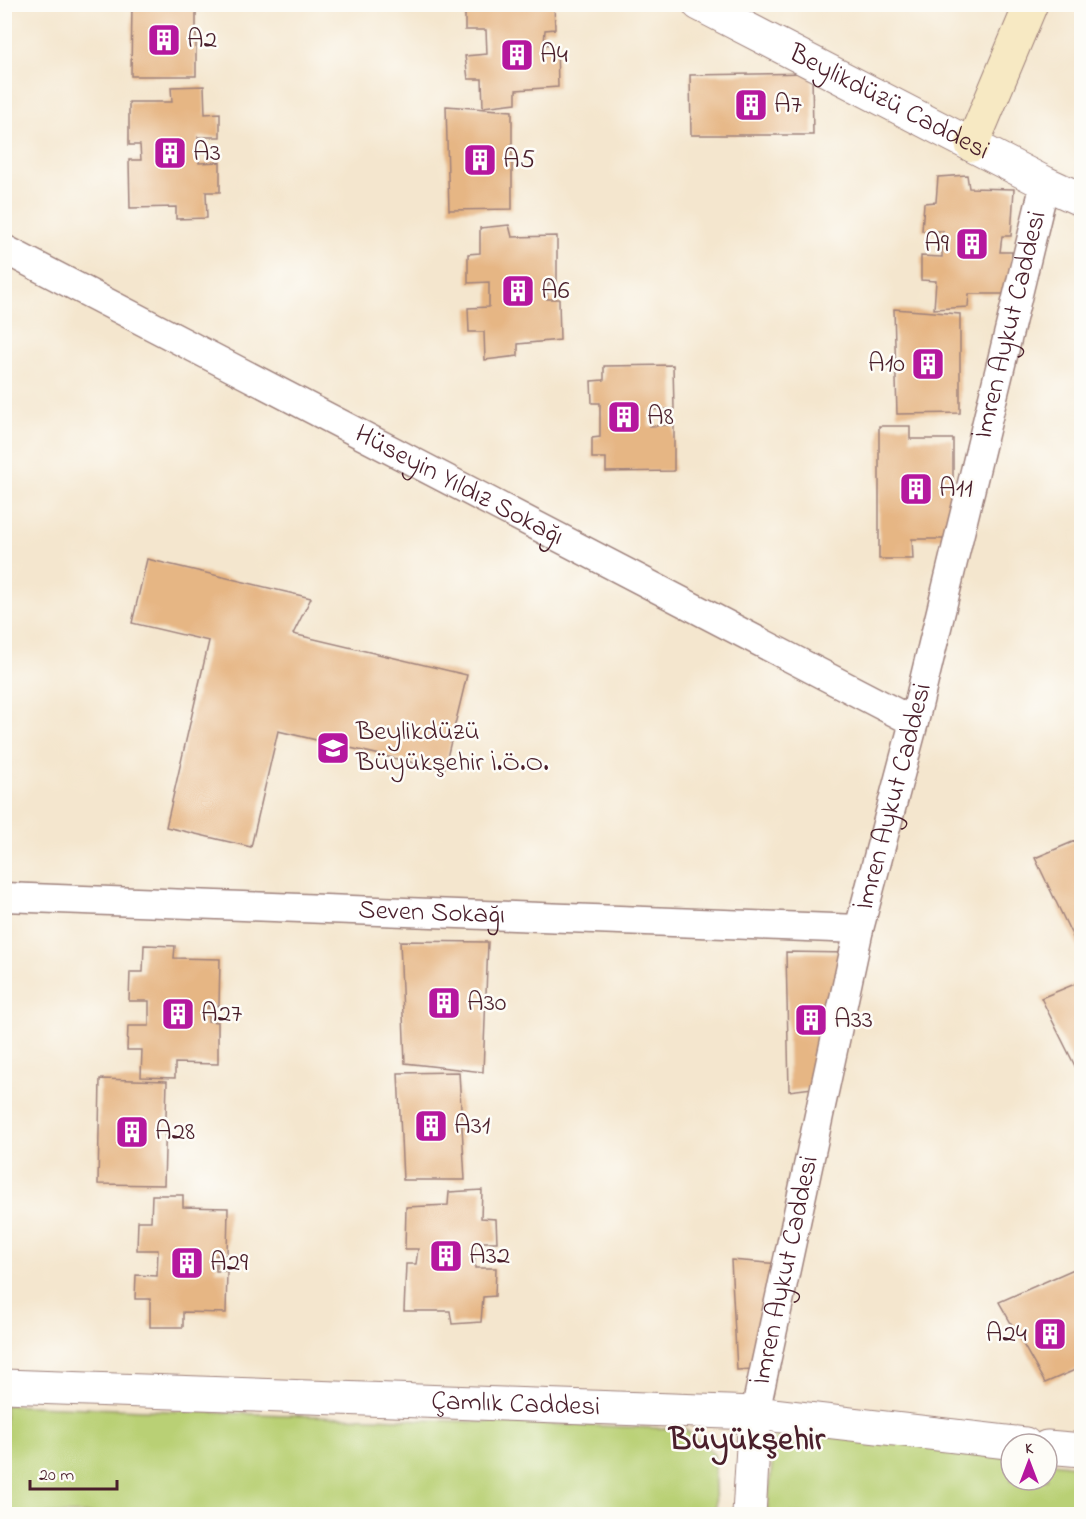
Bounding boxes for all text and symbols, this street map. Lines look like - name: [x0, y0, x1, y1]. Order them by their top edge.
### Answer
- place label: A2: [187, 21, 217, 60]
- building icon: A2: [146, 22, 182, 58]
- street label: Beylikdüzü Caddesi: [781, 34, 996, 170]
- place label: A4: [540, 36, 568, 75]
- building icon: A4: [499, 37, 535, 73]
- place label: A7: [774, 86, 802, 125]
- building icon: A7: [733, 87, 769, 123]
- place label: A3: [193, 134, 221, 173]
- building icon: A3: [152, 135, 188, 171]
- place label: A5: [503, 141, 535, 180]
- building icon: A5: [462, 142, 498, 178]
- street label: İmren Aykut Caddesi: [964, 207, 1057, 443]
- place label: A9: [924, 225, 949, 264]
- building icon: A9: [954, 226, 990, 262]
- place label: A6: [541, 272, 570, 311]
- building icon: A6: [500, 273, 536, 309]
- place label: A10: [868, 345, 905, 384]
- building icon: A10: [910, 346, 946, 382]
- place label: A8: [647, 398, 674, 437]
- building icon: A8: [606, 399, 642, 435]
- street label: Hüseyin Yıldız Sokağı: [348, 415, 571, 556]
- place label: A11: [939, 470, 973, 509]
- building icon: A11: [898, 471, 934, 507]
- street label: İmren Aykut Caddesi: [845, 679, 942, 914]
- place label: Beylikdüzü Büyükşehir İ.Ö.O.: [355, 713, 549, 783]
- school or university icon: Beylikdüzü Büyükşehir İ.Ö.O.: [315, 730, 351, 766]
- street label: Seven Sokağı: [358, 891, 506, 935]
- place label: A30: [467, 984, 506, 1023]
- building icon: A30: [426, 985, 462, 1021]
- place label: A27: [201, 995, 242, 1034]
- building icon: A27: [160, 996, 196, 1032]
- place label: A33: [834, 1001, 873, 1040]
- building icon: A33: [793, 1002, 829, 1038]
- place label: A31: [454, 1107, 490, 1146]
- building icon: A31: [413, 1108, 449, 1144]
- place label: A28: [155, 1113, 195, 1152]
- building icon: A28: [114, 1114, 150, 1150]
- street label: İmren Aykut Caddesi: [742, 1152, 829, 1388]
- place label: A32: [469, 1237, 510, 1276]
- building icon: A32: [428, 1238, 464, 1274]
- place label: A29: [210, 1244, 248, 1283]
- building icon: A29: [169, 1245, 205, 1281]
- place label: A24: [986, 1315, 1027, 1354]
- building icon: A24: [1032, 1316, 1068, 1352]
- street label: Çamlık Caddesi: [431, 1382, 601, 1427]
- district label: Büyükşehir: [667, 1417, 826, 1466]
- north arrow: [999, 1432, 1059, 1492]
- text: K: [1025, 1437, 1034, 1461]
- scale bar: [30, 1453, 117, 1491]
- text: 20 m: [39, 1463, 74, 1489]

